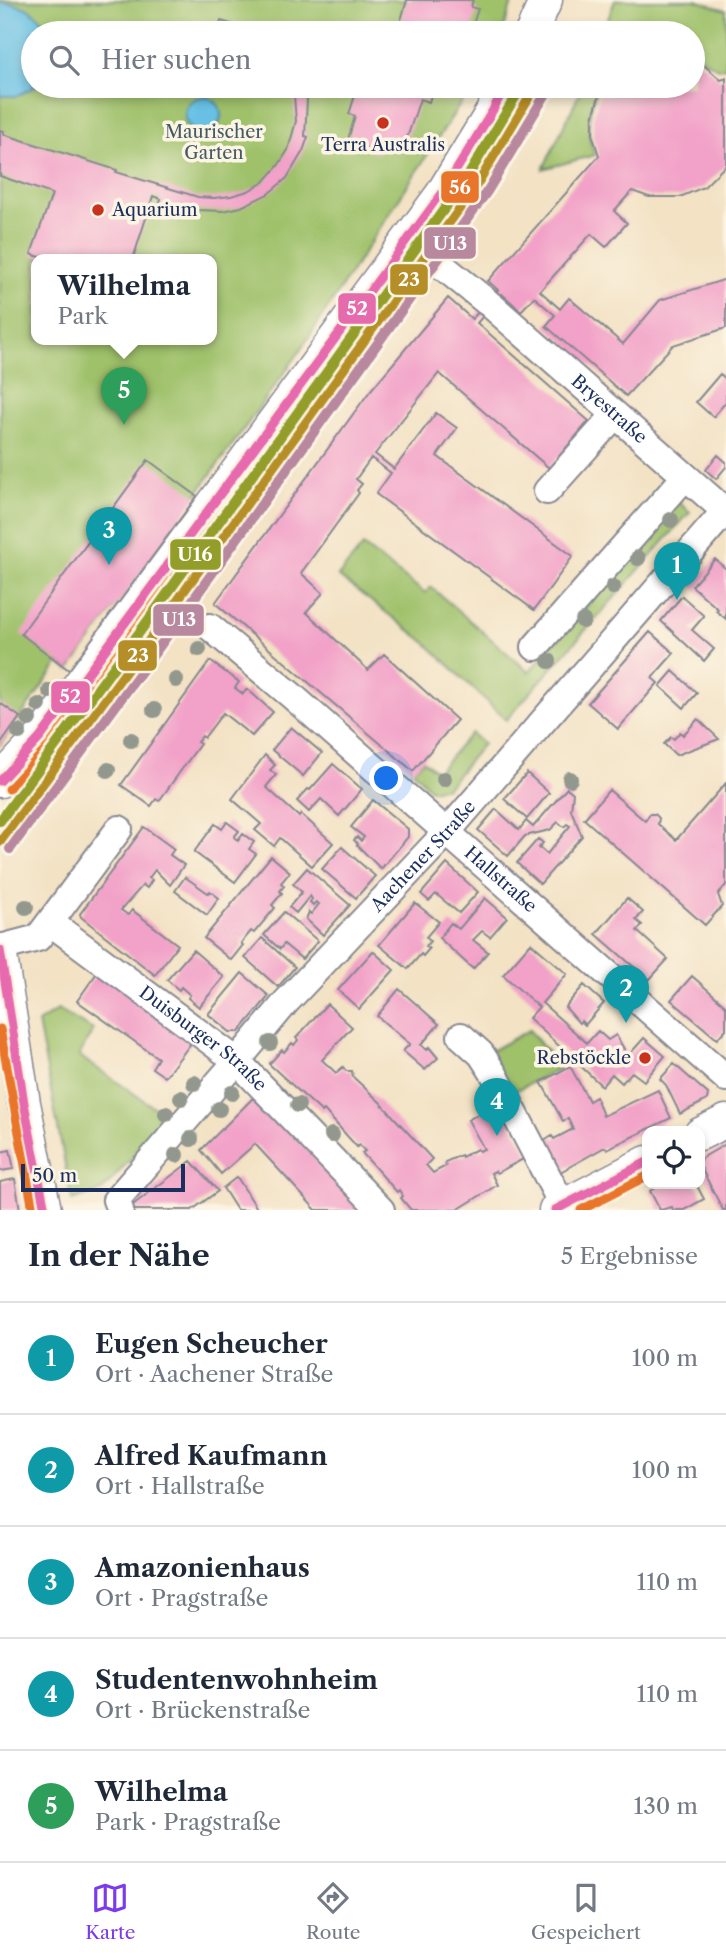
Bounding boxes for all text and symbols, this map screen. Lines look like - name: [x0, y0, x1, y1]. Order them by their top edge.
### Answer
- search box: [21, 21, 705, 98]
- icon: search: [45, 41, 83, 79]
- text: Hier suchen: [101, 44, 251, 76]
- marker: Terra Australis: [375, 115, 391, 131]
- park label: Maurischer Garten: [165, 121, 263, 164]
- place label: Terra Australis: [321, 134, 445, 156]
- line badge: 56: [440, 170, 480, 204]
- text: 56: [449, 176, 471, 199]
- place label: Aquarium: [111, 199, 198, 221]
- marker: Aquarium: [90, 202, 106, 218]
- line badge: U13: [423, 226, 477, 260]
- text: U13: [433, 232, 467, 255]
- popup: [31, 254, 217, 345]
- line badge: 23: [389, 263, 429, 296]
- text: 23: [398, 268, 420, 291]
- text: Wilhelma: [58, 270, 190, 302]
- line badge: 52: [337, 292, 377, 325]
- text: 52: [346, 297, 368, 320]
- text: Park: [58, 302, 108, 330]
- pin: 5: [101, 367, 147, 425]
- street label: Bryestraße: [567, 370, 651, 448]
- pin: 3: [86, 507, 132, 565]
- line badge: U16: [169, 538, 222, 571]
- pin: 1: [654, 542, 700, 600]
- text: U16: [177, 543, 213, 566]
- line badge: U13: [152, 603, 205, 637]
- text: U13: [162, 608, 196, 631]
- line badge: 23: [117, 639, 158, 672]
- text: 23: [127, 644, 149, 667]
- line badge: 52: [50, 680, 91, 714]
- text: 52: [59, 685, 81, 708]
- your location: [369, 761, 403, 795]
- street label: Aachener Straße: [366, 796, 480, 917]
- street label: Hallstraße: [460, 842, 541, 917]
- pin: 2: [603, 965, 649, 1023]
- street label: Duisburger Straße: [135, 981, 271, 1096]
- place label: Rebstöckle: [537, 1047, 631, 1069]
- marker: Rebstöckle: [637, 1050, 653, 1066]
- pin: 4: [474, 1078, 520, 1136]
- map controls: [642, 1126, 705, 1189]
- button: locate: [642, 1126, 705, 1189]
- scale bar: [21, 1161, 186, 1193]
- text: 50 m: [32, 1164, 77, 1187]
- text: In der Nähe: [28, 1237, 210, 1274]
- text: 5 Ergebnisse: [561, 1242, 698, 1270]
- text: Eugen Scheucher: [95, 1328, 328, 1360]
- text: 1: [46, 1344, 56, 1372]
- text: 100 m: [632, 1344, 698, 1372]
- text: Ort · Aachener Straße: [95, 1360, 333, 1388]
- text: Alfred Kaufmann: [95, 1440, 327, 1472]
- text: 2: [44, 1456, 58, 1484]
- text: 100 m: [632, 1456, 698, 1484]
- text: Ort · Hallstraße: [95, 1472, 265, 1500]
- text: Amazonienhaus: [95, 1552, 310, 1584]
- text: 3: [45, 1568, 58, 1596]
- text: 110 m: [637, 1568, 698, 1596]
- text: Ort · Pragstraße: [95, 1584, 268, 1612]
- text: Studentenwohnheim: [95, 1664, 378, 1696]
- text: 4: [44, 1680, 58, 1708]
- text: 110 m: [637, 1680, 698, 1708]
- text: Ort · Brückenstraße: [95, 1696, 310, 1724]
- text: Wilhelma: [95, 1776, 228, 1808]
- text: 5: [45, 1792, 57, 1820]
- text: 130 m: [634, 1792, 698, 1820]
- text: Park · Pragstraße: [95, 1808, 281, 1836]
- tab: Karte: [85, 1879, 135, 1944]
- tab: Route: [306, 1879, 361, 1944]
- tab: Gespeichert: [531, 1879, 641, 1944]

